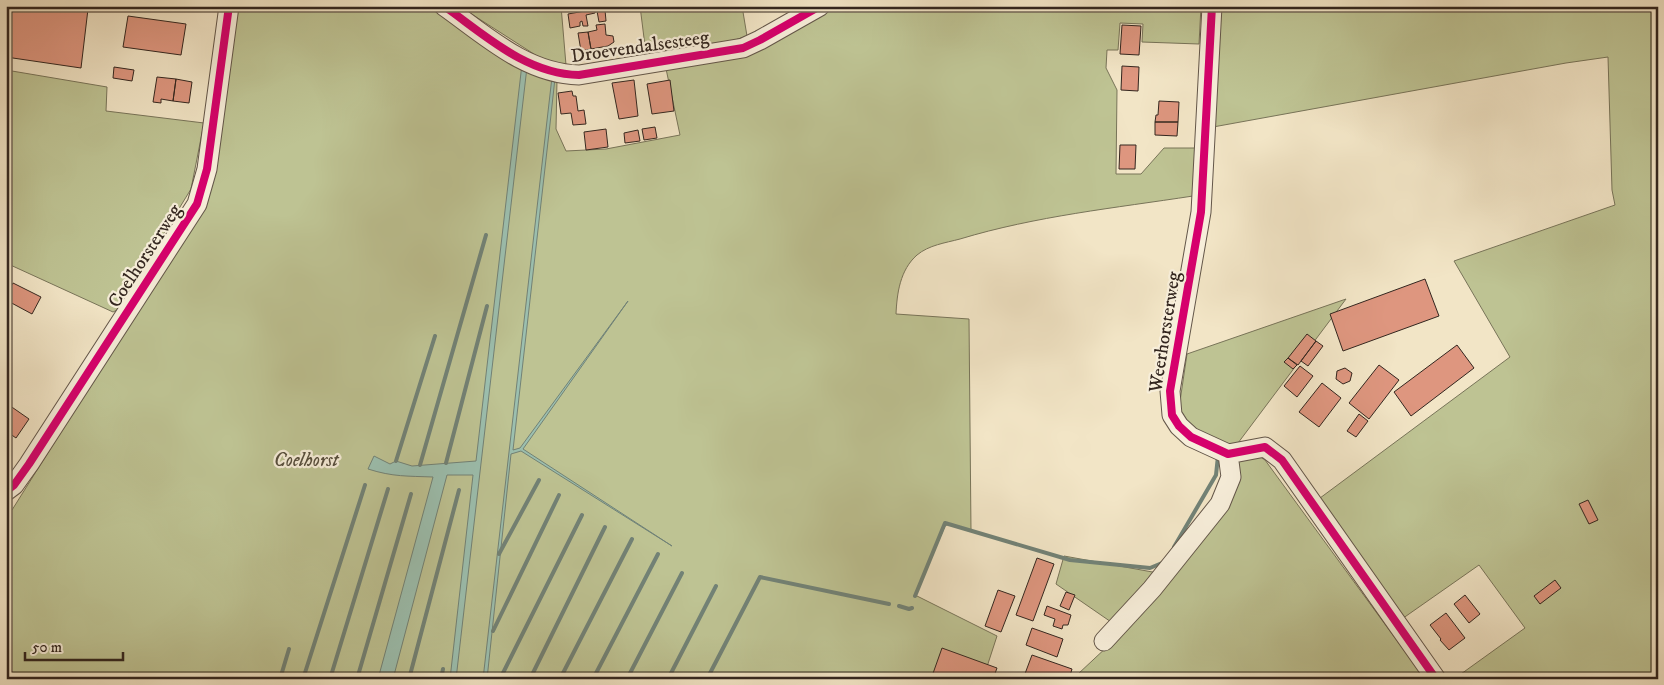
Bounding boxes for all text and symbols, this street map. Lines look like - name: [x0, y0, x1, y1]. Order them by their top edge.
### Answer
- street label: Droevendalsesteeg: [569, 26, 711, 68]
- street label: Coelhorsterweg: [103, 199, 187, 312]
- street label: Weerhorsterweg: [1144, 269, 1186, 395]
- park label: Coelhorst: [274, 449, 339, 472]
- scale bar: [25, 630, 122, 662]
- text: 50 m: [32, 638, 62, 657]

